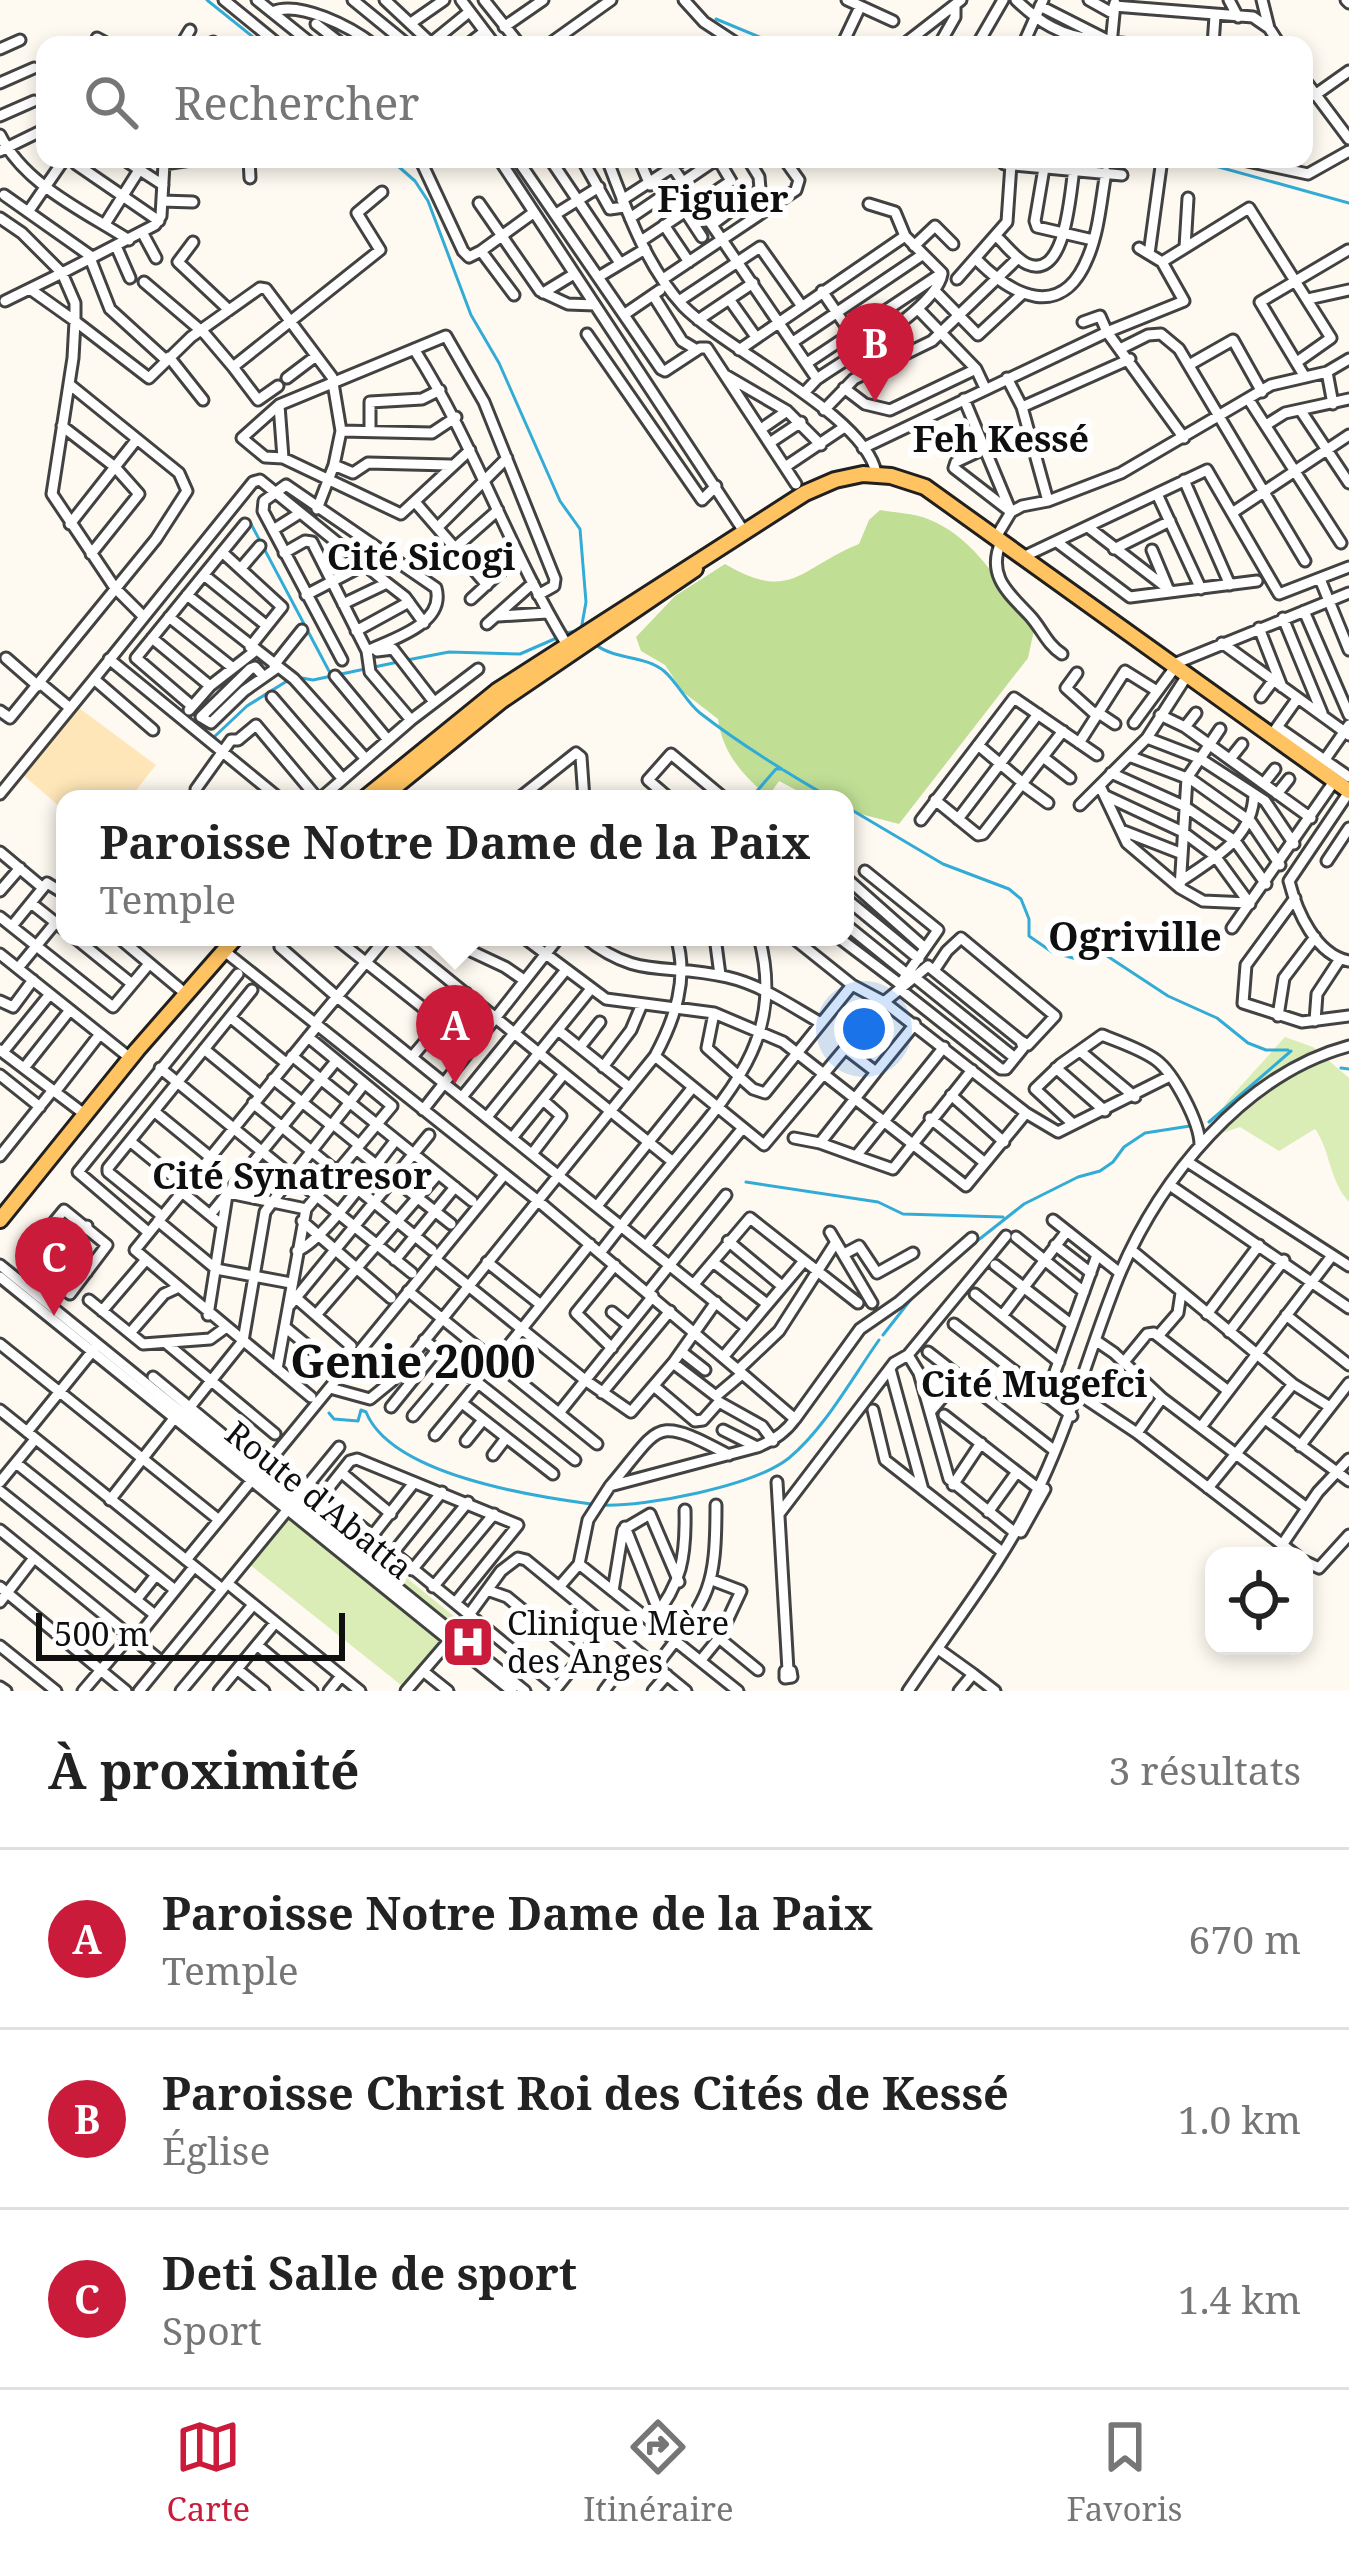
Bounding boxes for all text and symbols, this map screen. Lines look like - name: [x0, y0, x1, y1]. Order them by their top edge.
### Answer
- search box: [36, 36, 1313, 168]
- icon: search: [78, 69, 144, 135]
- text: Rechercher: [174, 72, 420, 133]
- district label: Figuier: [657, 174, 789, 223]
- pin: B: [836, 303, 914, 402]
- district label: Feh Kessé: [913, 414, 1089, 463]
- district label: Cité Sicogi: [327, 532, 516, 581]
- popup: [56, 790, 854, 946]
- text: Paroisse Notre Dame de la Paix: [100, 811, 810, 872]
- text: Temple: [100, 872, 236, 925]
- district label: Ogriville: [1048, 909, 1222, 962]
- pin: A: [416, 985, 494, 1084]
- your location: [834, 999, 894, 1059]
- district label: Cité Synatresor: [152, 1151, 432, 1200]
- pin: C: [15, 1217, 93, 1316]
- district label: Genie 2000: [290, 1330, 536, 1391]
- district label: Cité Mugefci: [921, 1359, 1148, 1408]
- street label: Route d'Abatta: [216, 1410, 422, 1589]
- map controls: [1205, 1547, 1313, 1655]
- button: locate: [1205, 1547, 1313, 1655]
- place label: Clinique Mère des Anges: [507, 1600, 729, 1683]
- scale bar: [36, 1607, 345, 1660]
- text: 500 m: [54, 1611, 149, 1656]
- hospital icon: Clinique Mère des Anges: [440, 1614, 496, 1670]
- text: À proximité: [48, 1734, 360, 1804]
- text: 3 résultats: [1108, 1743, 1301, 1796]
- text: Paroisse Notre Dame de la Paix: [162, 1882, 873, 1943]
- text: A: [72, 1912, 102, 1965]
- text: 670 m: [1189, 1912, 1301, 1965]
- text: Temple: [162, 1943, 299, 1996]
- text: Paroisse Christ Roi des Cités de Kessé: [162, 2062, 1009, 2123]
- text: B: [74, 2092, 100, 2145]
- text: 1.0 km: [1178, 2092, 1301, 2145]
- text: Église: [162, 2123, 270, 2176]
- text: Deti Salle de sport: [162, 2242, 577, 2303]
- text: C: [74, 2272, 100, 2325]
- text: 1.4 km: [1178, 2272, 1301, 2325]
- text: Sport: [162, 2303, 262, 2356]
- tab: Carte: [167, 2414, 250, 2531]
- tab: Itinéraire: [583, 2414, 734, 2531]
- tab: Favoris: [1067, 2414, 1182, 2531]

